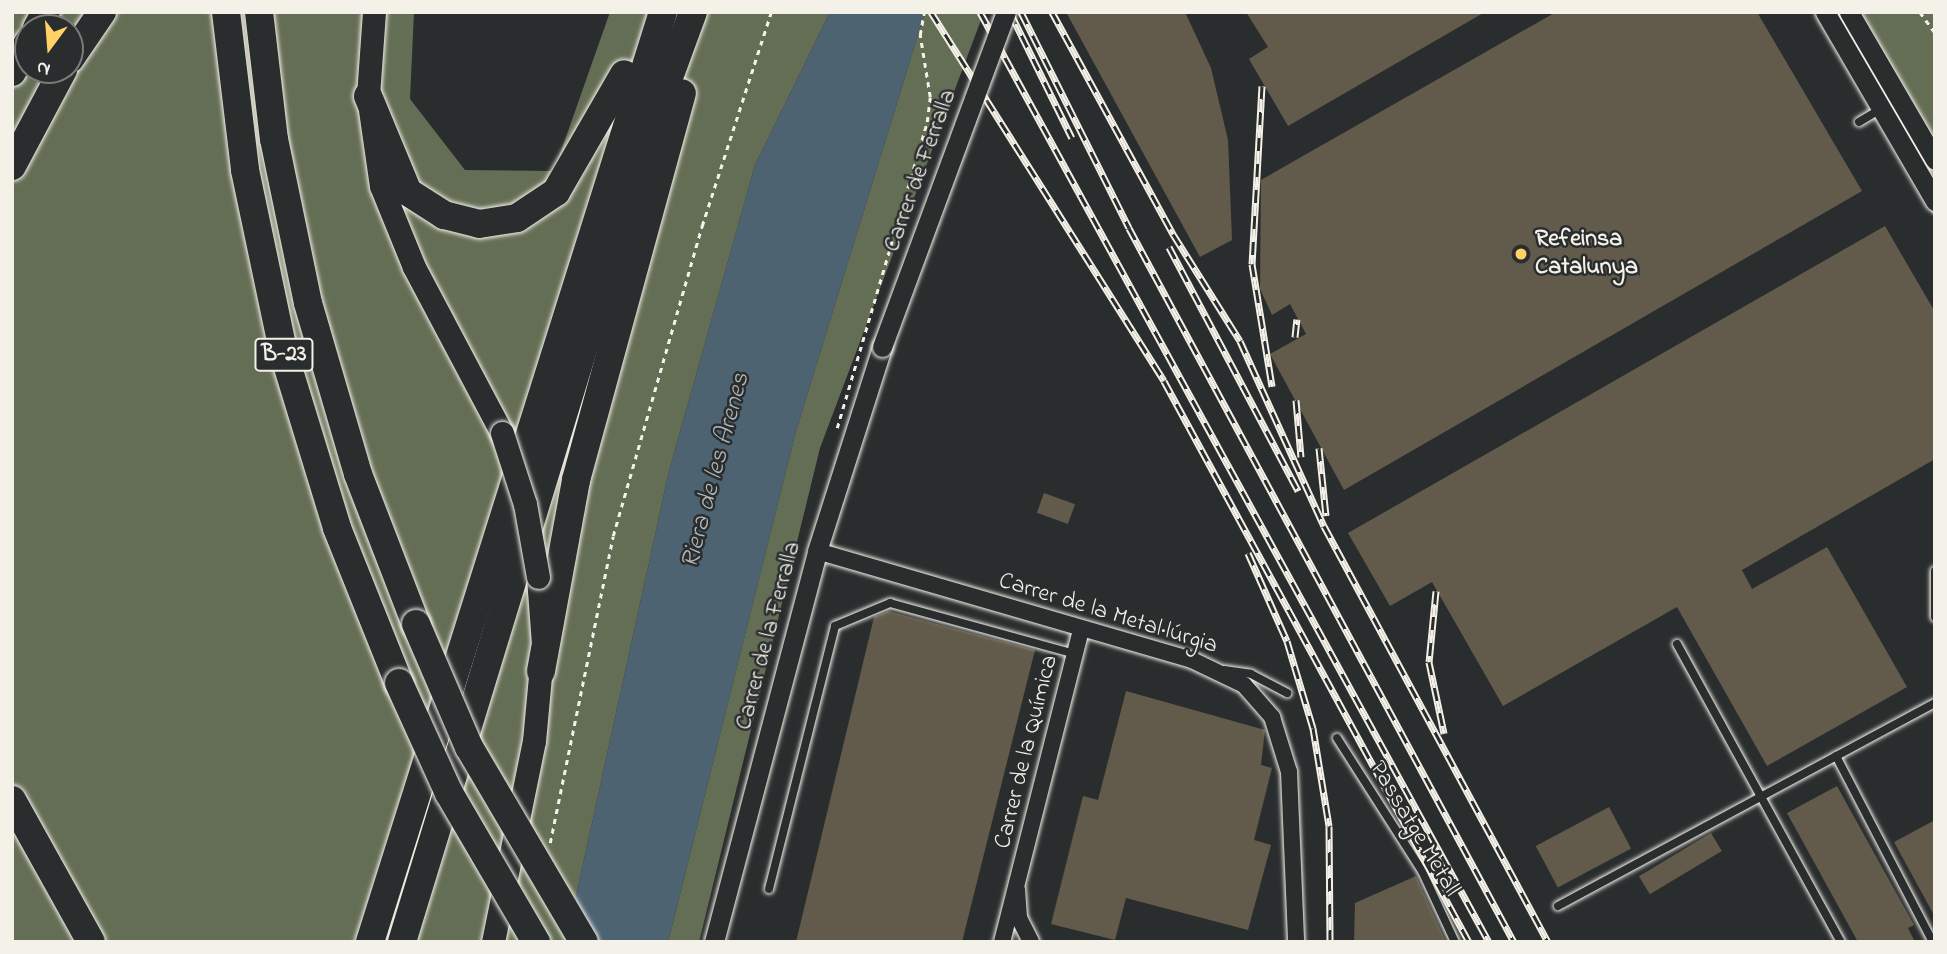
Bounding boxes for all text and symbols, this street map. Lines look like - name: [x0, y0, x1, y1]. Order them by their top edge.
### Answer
- north arrow: [14, 14, 84, 84]
- text: N: [34, 53, 54, 82]
- street label: Carrer de Ferralla: [878, 86, 964, 256]
- place label: Refeinsa Catalunya: [1535, 226, 1638, 282]
- marker: Refeinsa Catalunya: [1513, 246, 1529, 262]
- road number: B-23: [254, 336, 314, 374]
- water label: Riera de les Arenes: [676, 370, 758, 572]
- street label: Carrer de la Ferralla: [730, 539, 808, 733]
- street label: Carrer de la Metal·lúrgia: [995, 567, 1221, 661]
- street label: Carrer de la Química: [989, 652, 1065, 852]
- street label: Passatge Metall: [1362, 756, 1466, 902]

